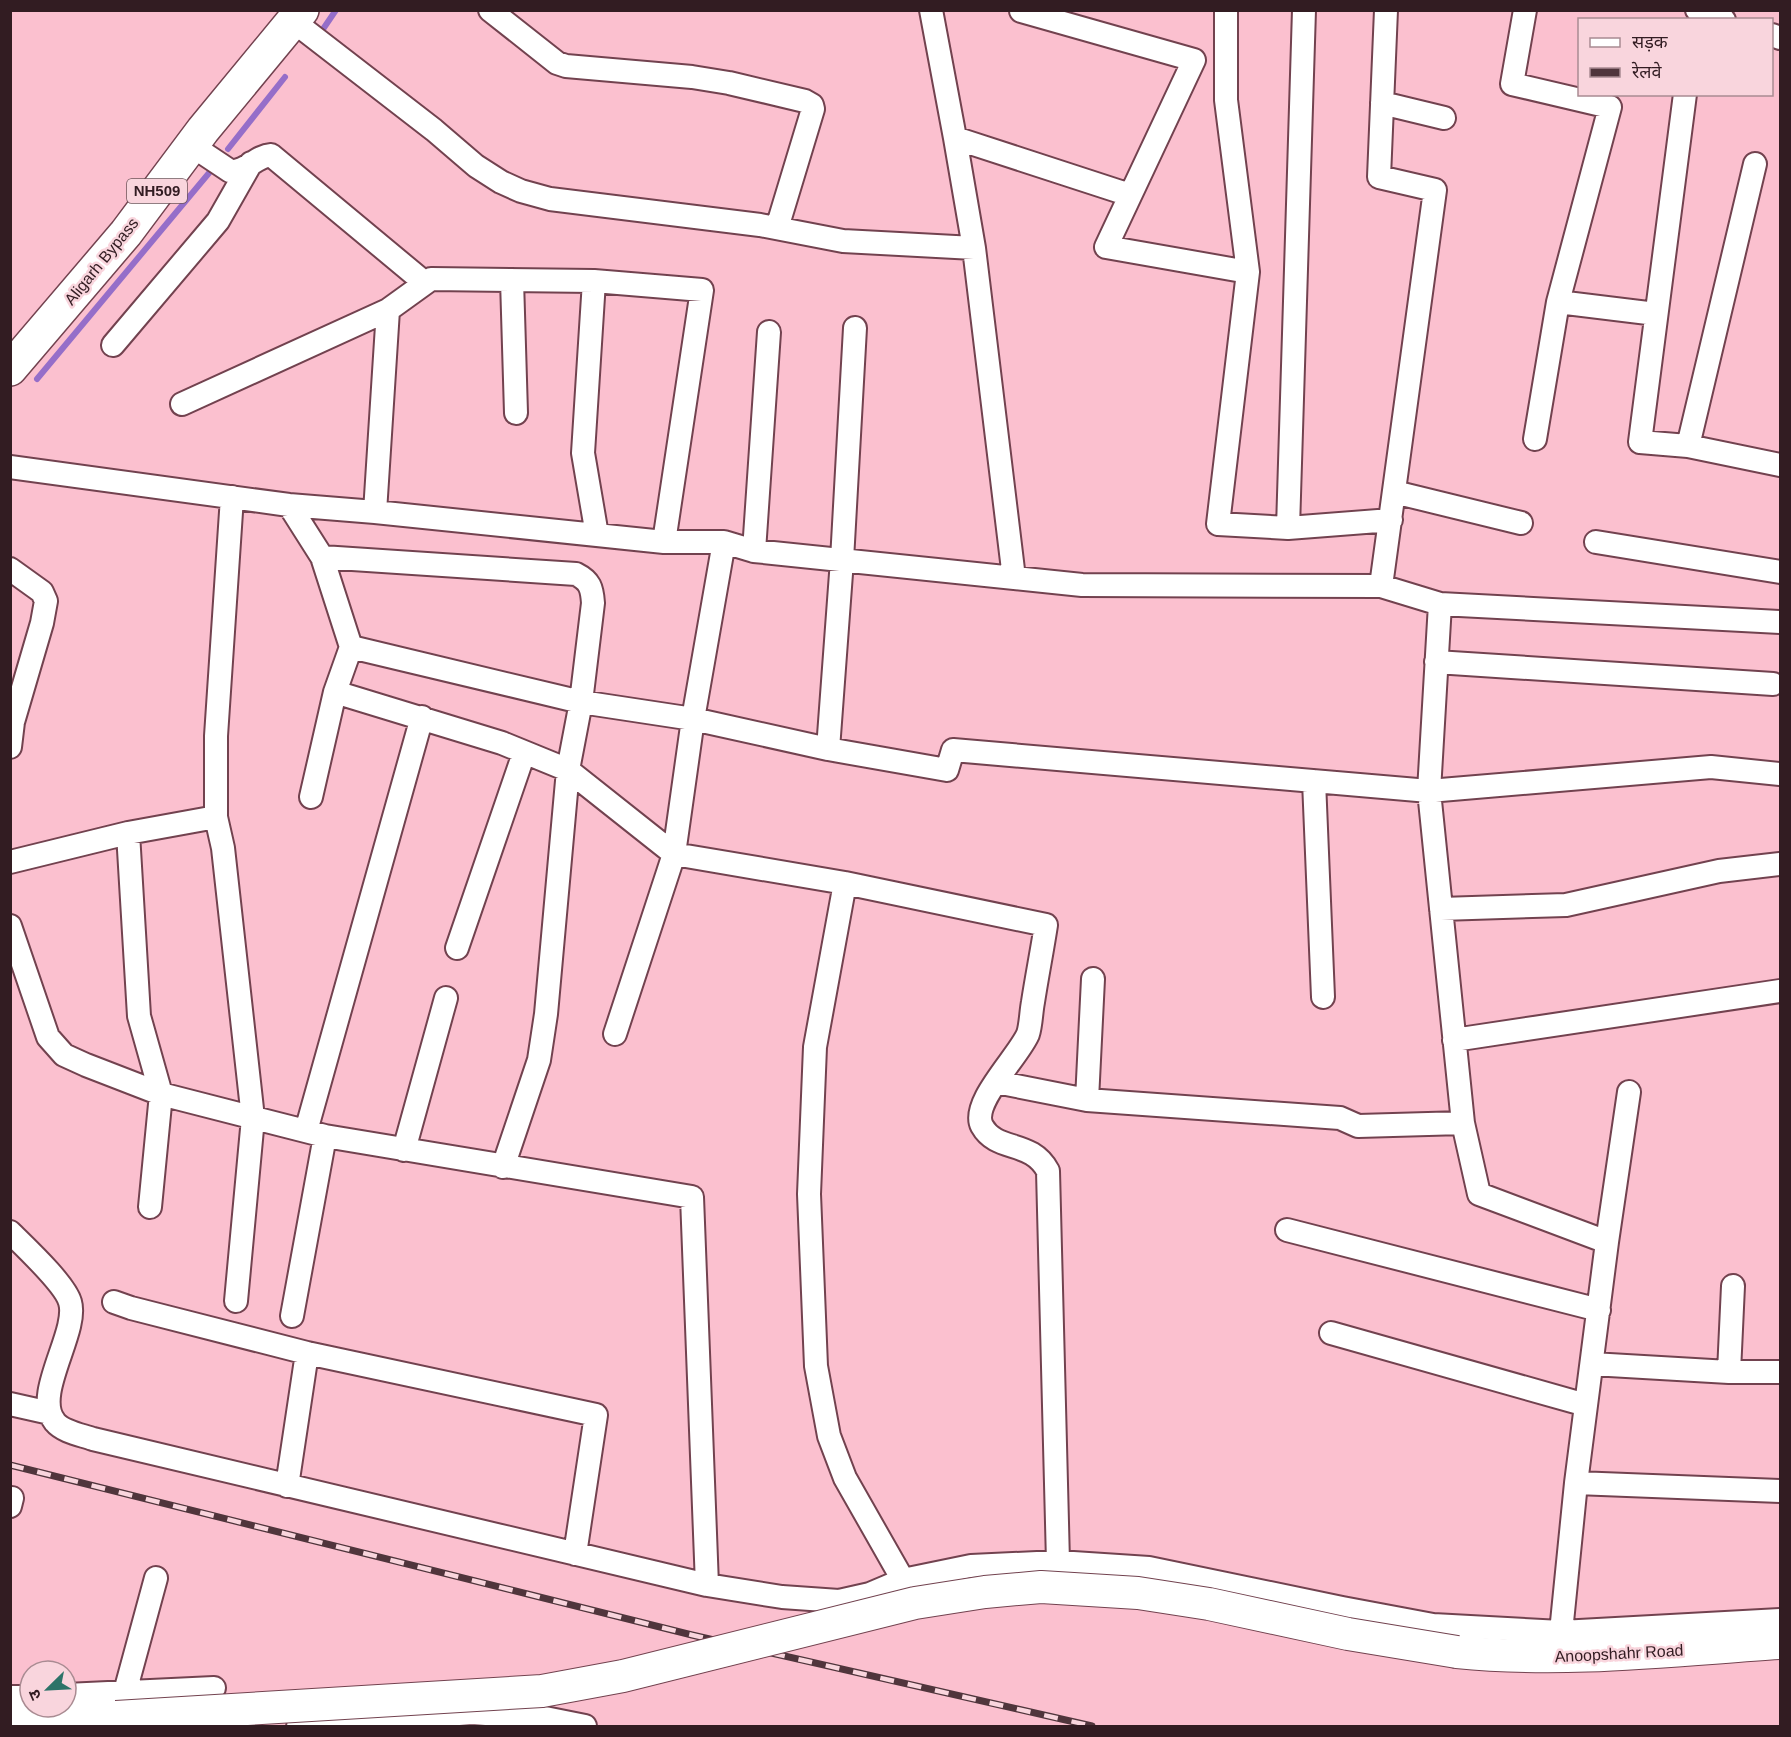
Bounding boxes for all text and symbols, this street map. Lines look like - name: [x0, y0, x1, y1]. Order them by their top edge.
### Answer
- legend: [1578, 18, 1773, 96]
- text: सड़क: [1632, 32, 1669, 52]
- text: रेलवे: [1631, 61, 1663, 82]
- road number: NH509: [127, 179, 187, 203]
- street label: Aligarh Bypass: [61, 214, 142, 308]
- street label: Anoopshahr Road: [1554, 1642, 1684, 1665]
- north arrow: [18, 1659, 78, 1719]
- text: उ: [25, 1687, 44, 1703]

